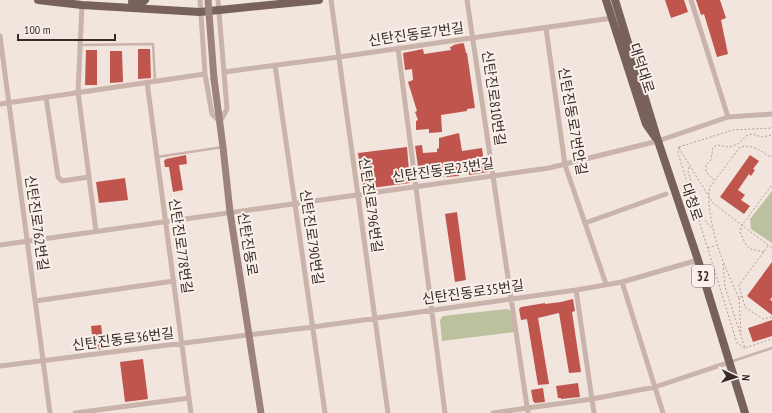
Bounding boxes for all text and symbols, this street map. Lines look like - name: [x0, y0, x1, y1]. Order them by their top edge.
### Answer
- scale bar: [18, 16, 115, 42]
- street label: 신탄진동로7번길: [367, 18, 465, 50]
- text: 100 m: [24, 22, 51, 37]
- street label: 대덕대로: [625, 41, 659, 95]
- street label: 신탄진로810번길: [478, 49, 510, 147]
- street label: 신탄진동로7번안길: [555, 66, 591, 176]
- street label: 신탄진동로23번길: [391, 154, 495, 186]
- street label: 신탄진로796번길: [355, 156, 387, 254]
- street label: 신탄진로762번길: [21, 174, 53, 272]
- street label: 대청로: [677, 181, 707, 223]
- street label: 신탄진로790번길: [296, 188, 328, 286]
- street label: 신탄진로778번길: [165, 197, 197, 295]
- street label: 신탄진동로: [234, 211, 262, 277]
- road number: 32: [692, 265, 714, 287]
- street label: 신탄진동로35번길: [421, 276, 525, 308]
- street label: 신탄진동로36번길: [71, 324, 175, 354]
- north arrow: [716, 357, 756, 397]
- text: N: [739, 374, 753, 381]

